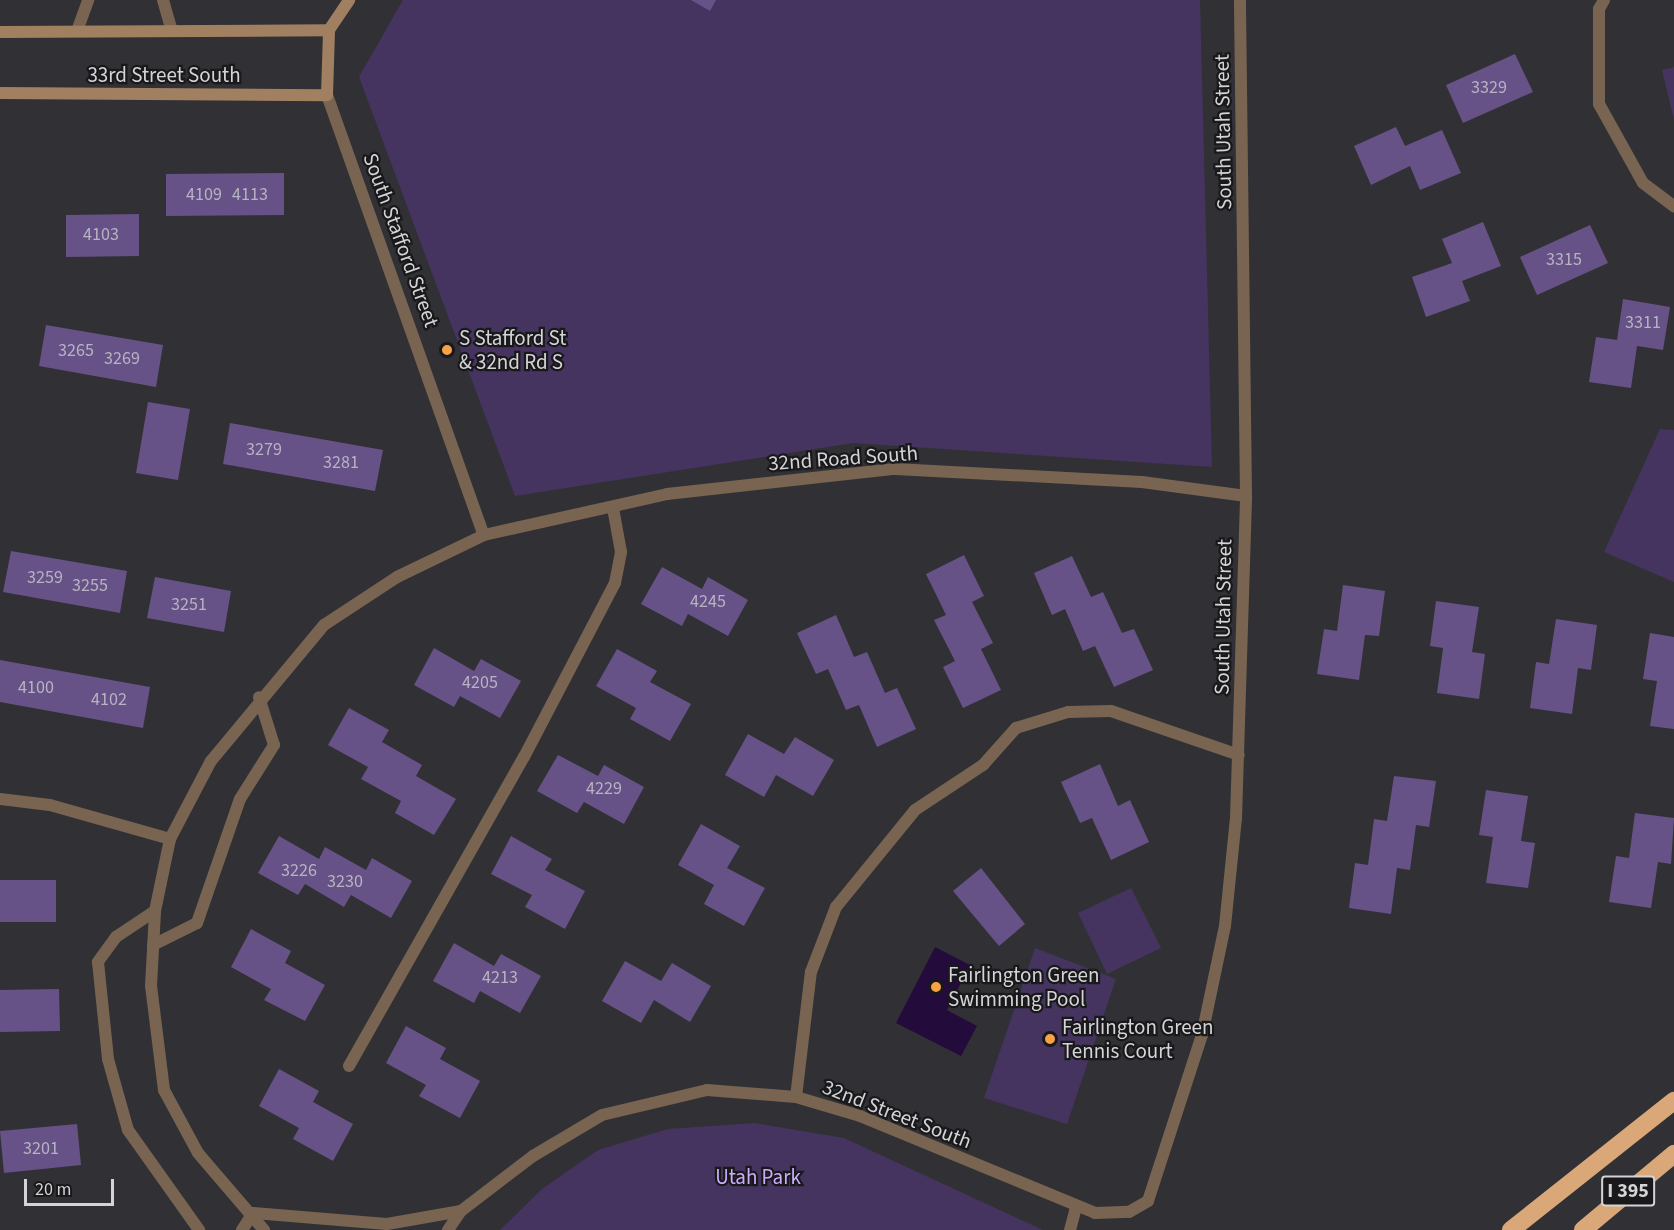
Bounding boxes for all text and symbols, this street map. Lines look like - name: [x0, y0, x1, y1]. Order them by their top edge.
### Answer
- street label: South Utah Street: [1209, 54, 1237, 210]
- street label: 33rd Street South: [87, 62, 241, 88]
- house number: 3329: [1471, 77, 1507, 99]
- street label: South Stafford Street: [358, 149, 444, 331]
- house number: 4109: [186, 184, 222, 206]
- house number: 4113: [232, 184, 268, 206]
- house number: 4103: [83, 224, 119, 246]
- house number: 3315: [1546, 249, 1582, 271]
- house number: 3311: [1625, 312, 1661, 334]
- place label: S Stafford St & 32nd Rd S: [459, 325, 566, 375]
- house number: 3265: [58, 340, 94, 362]
- marker: S Stafford St & 32nd Rd S: [440, 343, 454, 357]
- house number: 3269: [104, 348, 140, 370]
- house number: 3279: [246, 439, 282, 461]
- street label: 32nd Road South: [767, 440, 919, 476]
- house number: 3281: [323, 452, 359, 474]
- street label: South Utah Street: [1209, 539, 1237, 695]
- house number: 3259: [27, 567, 63, 589]
- house number: 3255: [72, 575, 108, 597]
- house number: 4245: [690, 591, 726, 613]
- house number: 3251: [171, 594, 207, 616]
- house number: 4205: [462, 672, 498, 694]
- house number: 4100: [18, 677, 54, 699]
- house number: 4102: [91, 689, 127, 711]
- house number: 4229: [586, 778, 622, 800]
- house number: 3226: [281, 860, 317, 882]
- house number: 3230: [327, 871, 363, 893]
- place label: Fairlington Green Swimming Pool: [948, 962, 1100, 1012]
- house number: 4213: [482, 967, 518, 989]
- marker: Fairlington Green Swimming Pool: [929, 980, 943, 994]
- place label: Fairlington Green Tennis Court: [1062, 1014, 1214, 1064]
- marker: Fairlington Green Tennis Court: [1043, 1032, 1057, 1046]
- street label: 32nd Street South: [819, 1074, 975, 1154]
- house number: 3201: [23, 1138, 59, 1160]
- park label: Utah Park: [715, 1164, 801, 1190]
- scale bar: [27, 1167, 117, 1205]
- road number: I 395: [1601, 1174, 1655, 1208]
- text: 20 m: [35, 1177, 71, 1202]

